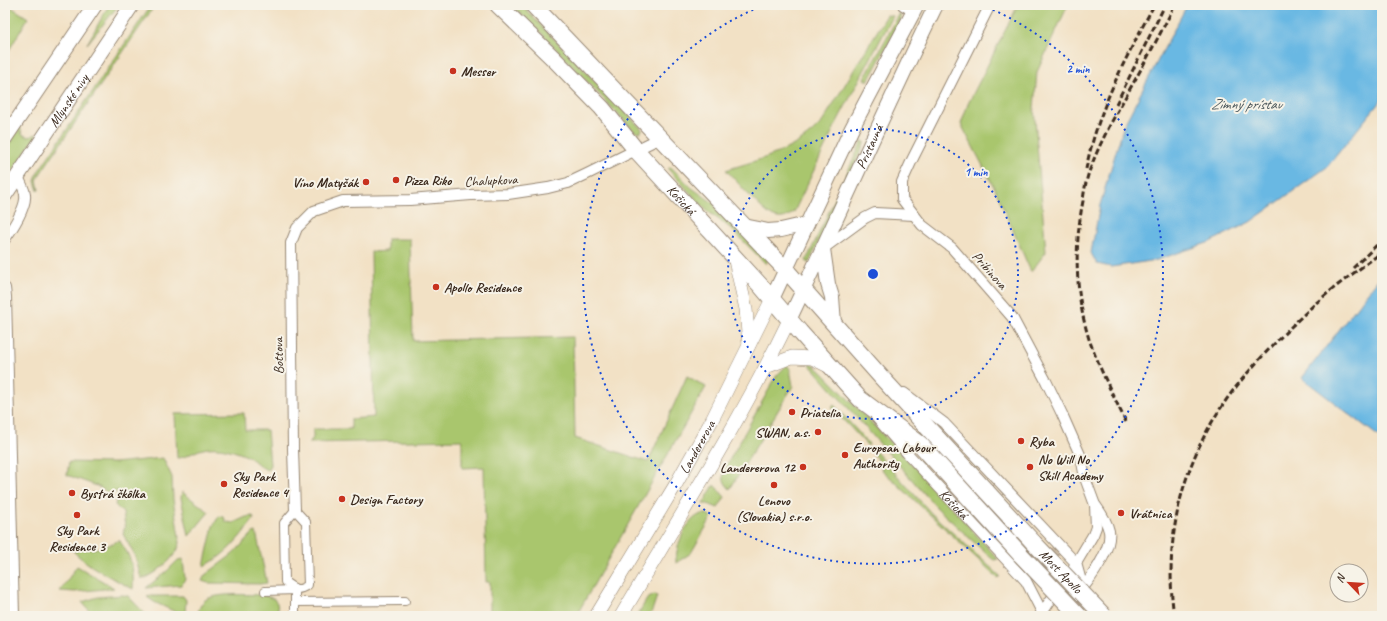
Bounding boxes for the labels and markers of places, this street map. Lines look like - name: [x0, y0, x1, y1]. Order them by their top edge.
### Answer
- place label: Messer: [461, 63, 497, 80]
- marker: Messer: [448, 66, 458, 76]
- place label: Pizza Riko: [404, 172, 452, 189]
- place label: Víno Matyšák: [292, 174, 360, 191]
- marker: Pizza Riko: [391, 175, 401, 185]
- marker: Víno Matyšák: [361, 177, 371, 187]
- centre of rings: [866, 267, 880, 281]
- place label: Apollo Residence: [444, 279, 523, 296]
- marker: Apollo Residence: [431, 282, 441, 292]
- place label: Priatelia: [800, 404, 842, 421]
- marker: Priatelia: [787, 407, 797, 417]
- place label: SWAN, a.s.: [755, 424, 810, 441]
- marker: SWAN, a.s.: [813, 427, 823, 437]
- place label: Ryba: [1029, 433, 1056, 450]
- marker: Ryba: [1016, 436, 1026, 446]
- place label: European Labour Authority: [853, 439, 937, 472]
- marker: European Labour Authority: [840, 450, 850, 460]
- place label: No Will No Skill Academy: [1038, 451, 1104, 484]
- place label: Landererova 12: [720, 459, 797, 476]
- marker: Landererova 12: [798, 462, 808, 472]
- marker: No Will No Skill Academy: [1025, 462, 1035, 472]
- place label: Sky Park Residence 4: [232, 468, 290, 501]
- marker: Sky Park Residence 4: [219, 479, 229, 489]
- marker: Lenovo (Slovakia) s.r.o.: [769, 480, 779, 490]
- place label: Bystrá škôlka: [80, 485, 147, 502]
- marker: Bystrá škôlka: [67, 488, 77, 498]
- place label: Design Factory: [350, 491, 423, 508]
- place label: Lenovo (Slovakia) s.r.o.: [736, 492, 812, 525]
- marker: Design Factory: [337, 494, 347, 504]
- place label: Vrátnica: [1129, 505, 1173, 522]
- marker: Vrátnica: [1116, 508, 1126, 518]
- marker: Sky Park Residence 3: [72, 510, 82, 520]
- place label: Sky Park Residence 3: [49, 522, 107, 555]

